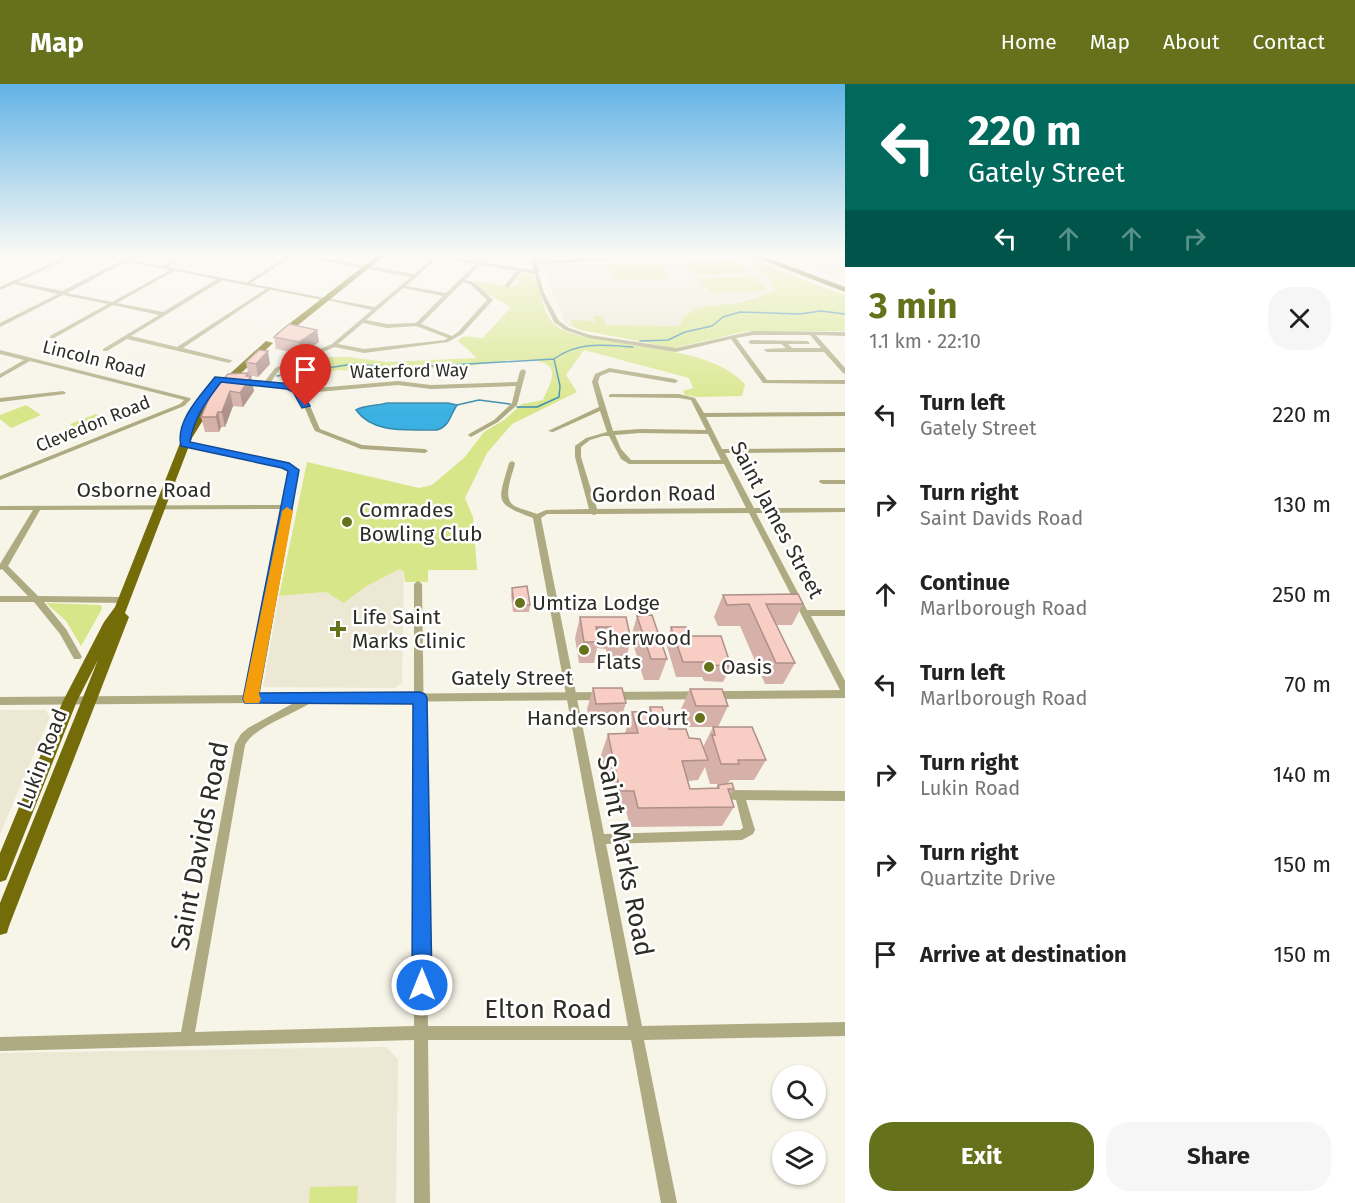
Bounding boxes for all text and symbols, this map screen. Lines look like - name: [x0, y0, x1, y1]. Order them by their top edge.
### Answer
- text: Map: [30, 26, 84, 59]
- text: Home: [1001, 29, 1057, 55]
- text: Map: [1090, 29, 1130, 55]
- text: About: [1163, 29, 1220, 55]
- text: Contact: [1253, 29, 1325, 55]
- text: 220 m: [968, 106, 1081, 156]
- icon: left: [869, 108, 947, 186]
- text: Gately Street: [968, 157, 1125, 189]
- icon: left: [989, 222, 1022, 255]
- icon: ahead: [1052, 222, 1085, 255]
- icon: ahead: [1115, 222, 1148, 255]
- icon: right: [1178, 222, 1211, 255]
- text: 3 min: [869, 284, 958, 328]
- button: close: [1268, 287, 1331, 350]
- text: 1.1 km · 22:10: [869, 329, 981, 353]
- street label: Lincoln Road: [40, 336, 148, 382]
- pin: [280, 344, 331, 406]
- icon: arrive: [289, 353, 322, 386]
- street label: Waterford Way: [350, 359, 468, 383]
- text: Turn left: [920, 389, 1005, 416]
- street label: Clevedon Road: [33, 391, 153, 457]
- icon: left: [869, 398, 902, 431]
- text: 220 m: [1272, 401, 1331, 428]
- text: Gately Street: [920, 416, 1036, 440]
- street label: Saint James Street: [725, 437, 829, 603]
- street label: Osborne Road: [77, 477, 211, 503]
- text: Turn right: [920, 479, 1019, 506]
- street label: Gordon Road: [592, 480, 716, 508]
- icon: right: [869, 488, 902, 521]
- text: 130 m: [1274, 491, 1331, 518]
- place label: Comrades Bowling Club: [359, 497, 482, 547]
- text: Saint Davids Road: [920, 506, 1083, 530]
- marker: Comrades Bowling Club: [340, 515, 354, 529]
- text: Continue: [920, 569, 1010, 596]
- icon: ahead: [869, 578, 902, 611]
- text: 250 m: [1272, 581, 1331, 608]
- place label: Umtiza Lodge: [532, 590, 660, 616]
- marker: Umtiza Lodge: [513, 596, 527, 610]
- text: Marlborough Road: [920, 596, 1088, 620]
- place label: Life Saint Marks Clinic: [352, 604, 466, 654]
- marker: Life Saint Marks Clinic: [329, 620, 347, 638]
- place label: Sherwood Flats: [596, 625, 691, 675]
- marker: Sherwood Flats: [577, 643, 591, 657]
- place label: Oasis: [721, 654, 772, 680]
- text: Turn left: [920, 659, 1005, 686]
- marker: Oasis: [702, 660, 716, 674]
- street label: Gately Street: [451, 665, 574, 691]
- icon: left: [869, 668, 902, 701]
- text: 70 m: [1285, 671, 1331, 698]
- text: Marlborough Road: [920, 686, 1088, 710]
- street label: Lukin Road: [11, 705, 73, 813]
- place label: Handerson Court: [527, 705, 688, 731]
- marker: Handerson Court: [693, 711, 707, 725]
- street label: Saint Davids Road: [165, 739, 235, 953]
- text: Turn right: [920, 749, 1019, 776]
- street label: Saint Marks Road: [590, 753, 660, 959]
- icon: right: [869, 758, 902, 791]
- text: 140 m: [1273, 761, 1331, 788]
- text: Lukin Road: [920, 776, 1020, 800]
- text: Turn right: [920, 839, 1019, 866]
- icon: right: [869, 848, 902, 881]
- text: 150 m: [1273, 851, 1331, 878]
- text: Quartzite Drive: [920, 866, 1056, 890]
- icon: arrive: [869, 938, 902, 971]
- text: Arrive at destination: [920, 941, 1127, 968]
- text: 150 m: [1273, 941, 1331, 968]
- position arrow: [390, 953, 454, 1017]
- street label: Elton Road: [484, 994, 612, 1025]
- map controls: [772, 1065, 826, 1185]
- button: search: [772, 1065, 826, 1119]
- button: Exit: [869, 1122, 1094, 1191]
- button: Share: [1106, 1122, 1331, 1191]
- button: layers: [772, 1131, 826, 1185]

